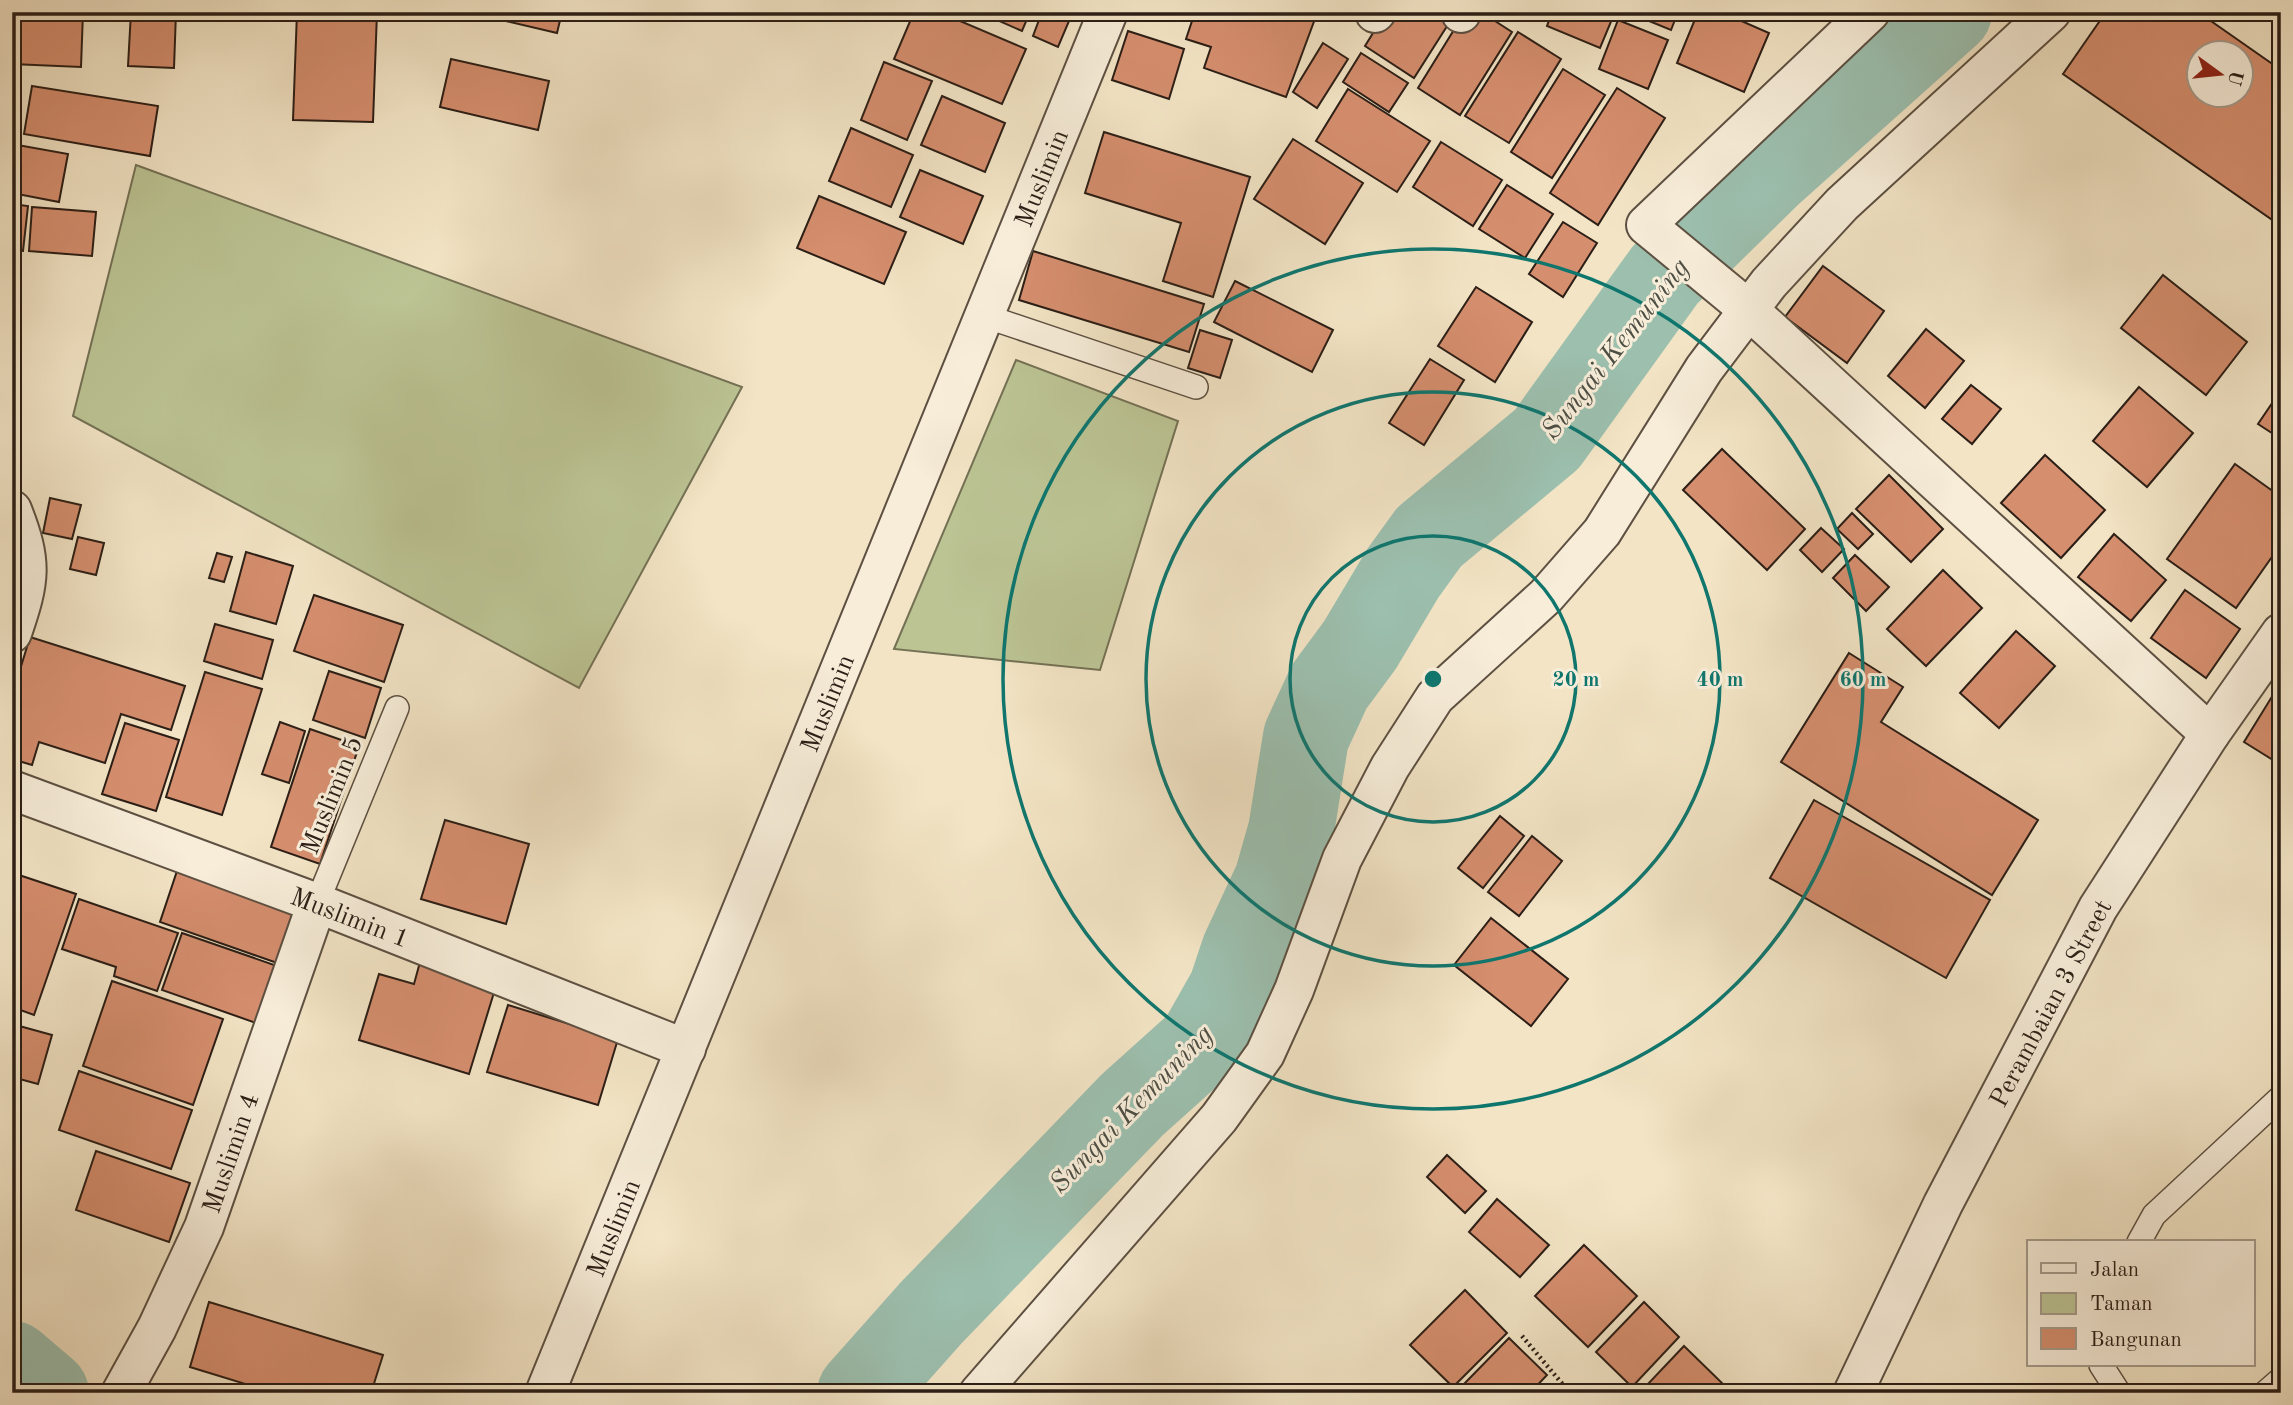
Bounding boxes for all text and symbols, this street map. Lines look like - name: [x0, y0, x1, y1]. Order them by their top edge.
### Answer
- north arrow: [2184, 38, 2254, 108]
- text: U: [2223, 68, 2245, 88]
- street label: Muslimin: [1012, 126, 1074, 231]
- water label: Sungai Kemuning: [1537, 254, 1695, 446]
- street label: Muslimin: [798, 651, 860, 756]
- centre of rings: [1421, 667, 1445, 691]
- text: 20 m: [1552, 670, 1600, 691]
- text: 40 m: [1696, 670, 1744, 691]
- text: 60 m: [1839, 670, 1887, 691]
- street label: Muslimin 5: [297, 733, 368, 859]
- street label: Muslimin 1: [286, 884, 412, 953]
- street label: Perambaian 3 Street: [1986, 896, 2117, 1112]
- water label: Sungai Kemuning: [1045, 1021, 1219, 1199]
- street label: Muslimin 4: [199, 1090, 265, 1217]
- street label: Muslimin: [584, 1176, 646, 1281]
- legend: [2027, 1240, 2254, 1366]
- text: Jalan: [2090, 1260, 2139, 1281]
- text: Taman: [2090, 1294, 2153, 1315]
- text: Bangunan: [2090, 1330, 2182, 1351]

